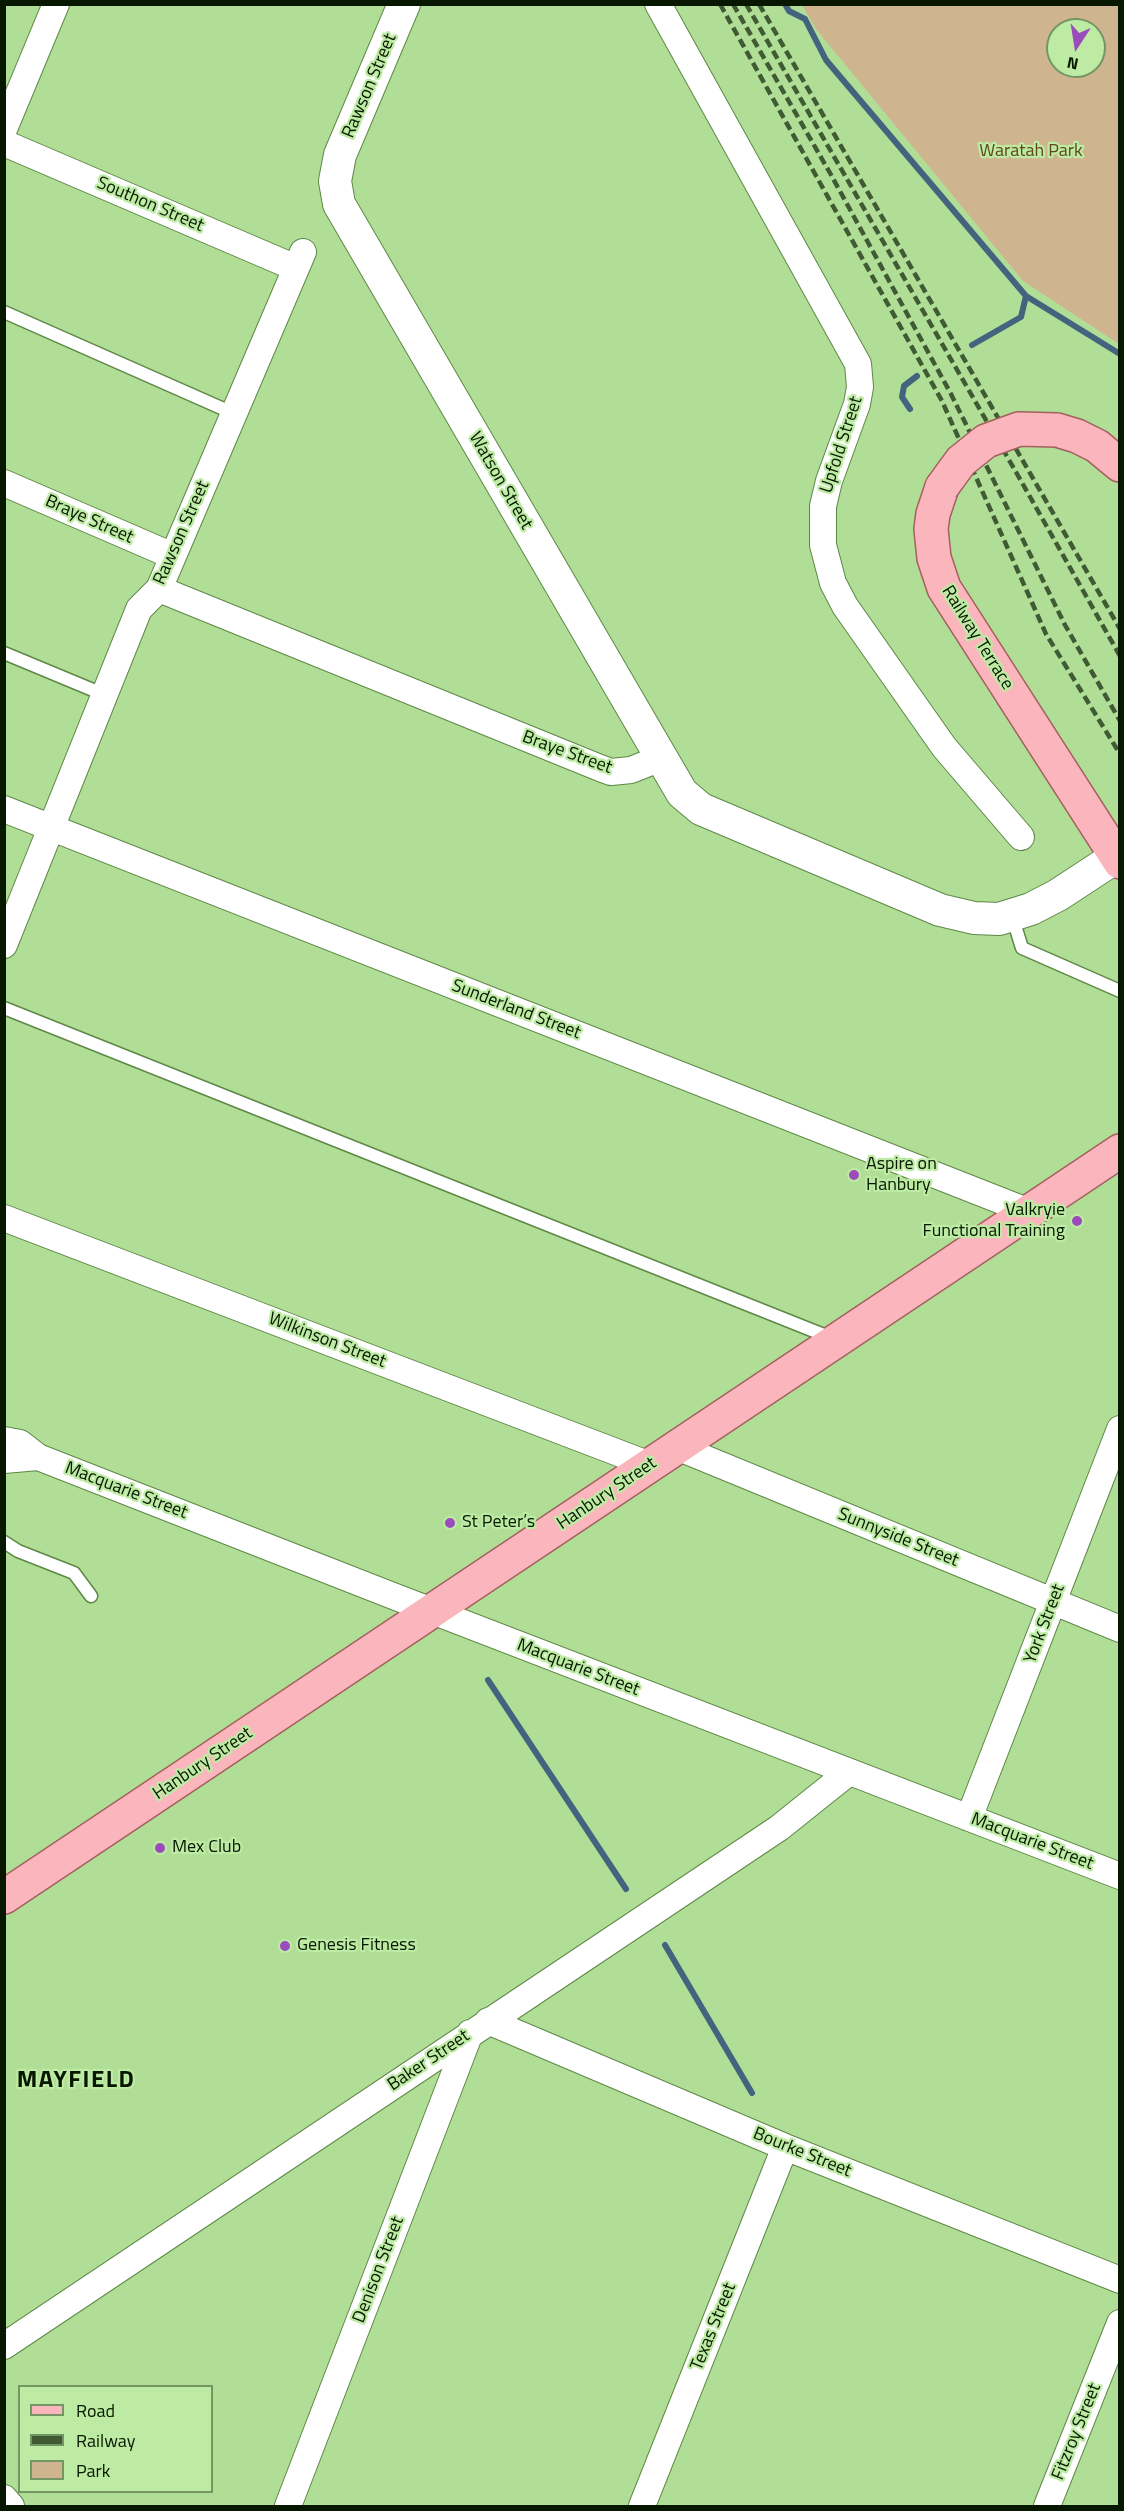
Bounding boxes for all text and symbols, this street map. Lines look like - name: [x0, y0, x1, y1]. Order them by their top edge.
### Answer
- north arrow: [1046, 18, 1106, 78]
- street label: Rawson Street: [338, 30, 402, 142]
- text: N: [1065, 51, 1081, 77]
- park label: Waratah Park: [979, 141, 1083, 163]
- street label: Southon Street: [93, 173, 207, 237]
- street label: Upfold Street: [816, 394, 868, 496]
- street label: Watson Street: [463, 428, 537, 534]
- street label: Rawson Street: [149, 478, 215, 588]
- street label: Braye Street: [42, 491, 136, 549]
- street label: Railway Terrace: [936, 582, 1018, 694]
- street label: Braye Street: [519, 727, 615, 779]
- street label: Sunderland Street: [448, 975, 584, 1045]
- place label: Aspire on Hanbury: [866, 1154, 937, 1196]
- marker: Aspire on Hanbury: [847, 1168, 861, 1182]
- place label: Valkryie Functional Training: [923, 1200, 1065, 1242]
- marker: Valkryie Functional Training: [1070, 1214, 1084, 1228]
- street label: Wilkinson Street: [265, 1309, 389, 1373]
- street label: Hanbury Street: [553, 1453, 661, 1535]
- street label: Macquarie Street: [62, 1458, 190, 1524]
- street label: Sunnyside Street: [834, 1504, 962, 1572]
- place label: St Peter’s: [462, 1512, 535, 1534]
- marker: St Peter’s: [443, 1516, 457, 1530]
- street label: York Street: [1020, 1581, 1070, 1667]
- street label: Macquarie Street: [514, 1635, 642, 1701]
- street label: Hanbury Street: [149, 1723, 257, 1805]
- street label: Macquarie Street: [968, 1809, 1096, 1875]
- place label: Mex Club: [172, 1837, 241, 1859]
- marker: Mex Club: [153, 1841, 167, 1855]
- place label: Genesis Fitness: [297, 1935, 416, 1957]
- marker: Genesis Fitness: [278, 1939, 292, 1953]
- street label: Baker Street: [384, 2026, 474, 2096]
- district label: MAYFIELD: [17, 2067, 135, 2095]
- street label: Bourke Street: [750, 2123, 854, 2183]
- street label: Denison Street: [349, 2214, 409, 2326]
- street label: Texas Street: [687, 2280, 741, 2374]
- street label: Fitzroy Street: [1048, 2381, 1106, 2483]
- legend: [18, 2385, 213, 2493]
- text: Road: [76, 2397, 115, 2424]
- text: Railway: [76, 2427, 135, 2454]
- text: Park: [76, 2457, 110, 2484]

